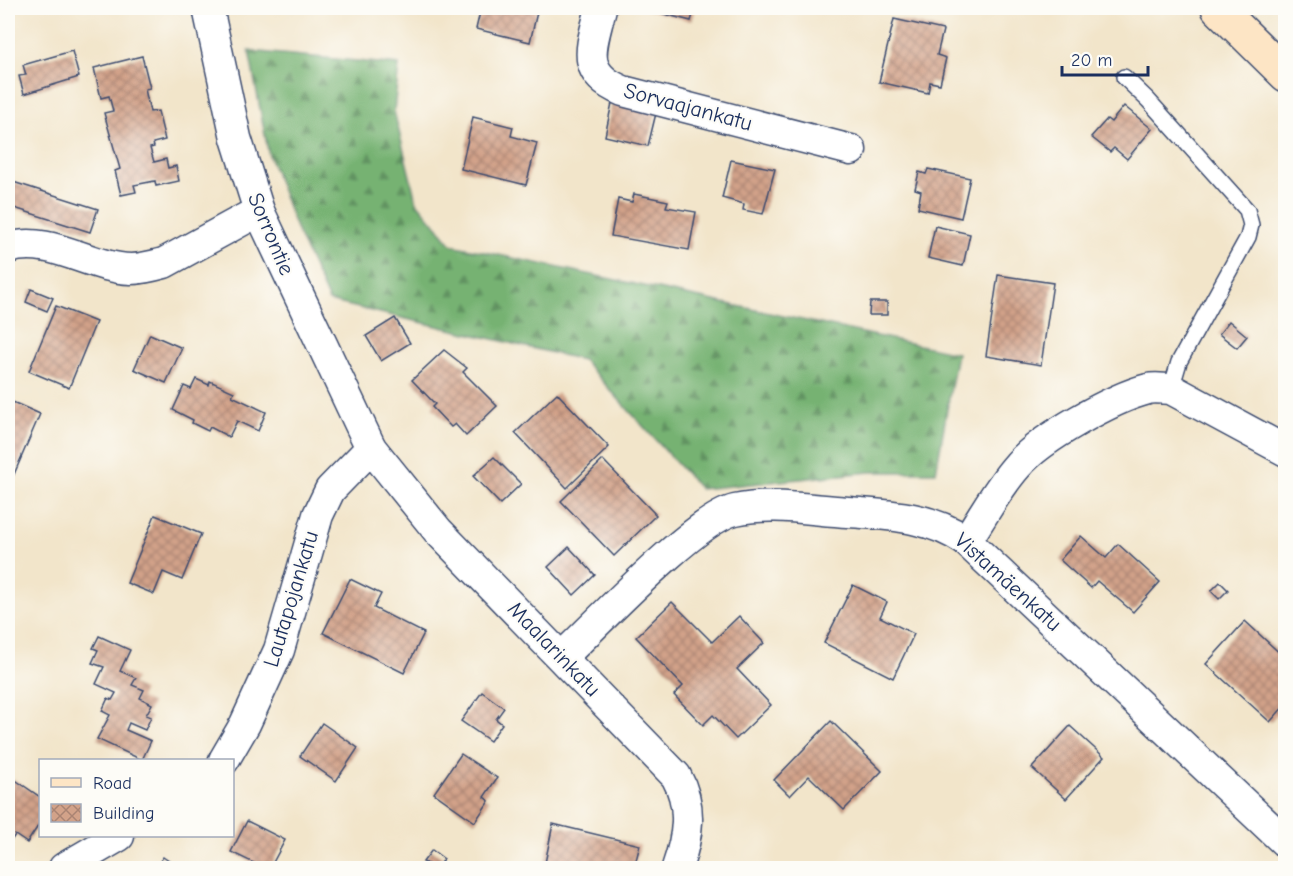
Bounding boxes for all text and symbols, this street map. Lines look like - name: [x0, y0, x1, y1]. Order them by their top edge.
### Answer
- scale bar: [1062, 39, 1148, 77]
- text: 20 m: [1071, 50, 1112, 71]
- street label: Sorvaajankatu: [621, 77, 755, 137]
- street label: Sorrontie: [242, 189, 300, 279]
- street label: Vistamäenkatu: [949, 527, 1067, 637]
- street label: Lautapojankatu: [258, 528, 324, 670]
- street label: Maalarinkatu: [502, 596, 606, 702]
- legend: [39, 759, 234, 837]
- text: Road: [93, 773, 132, 794]
- text: Building: [93, 803, 155, 824]

